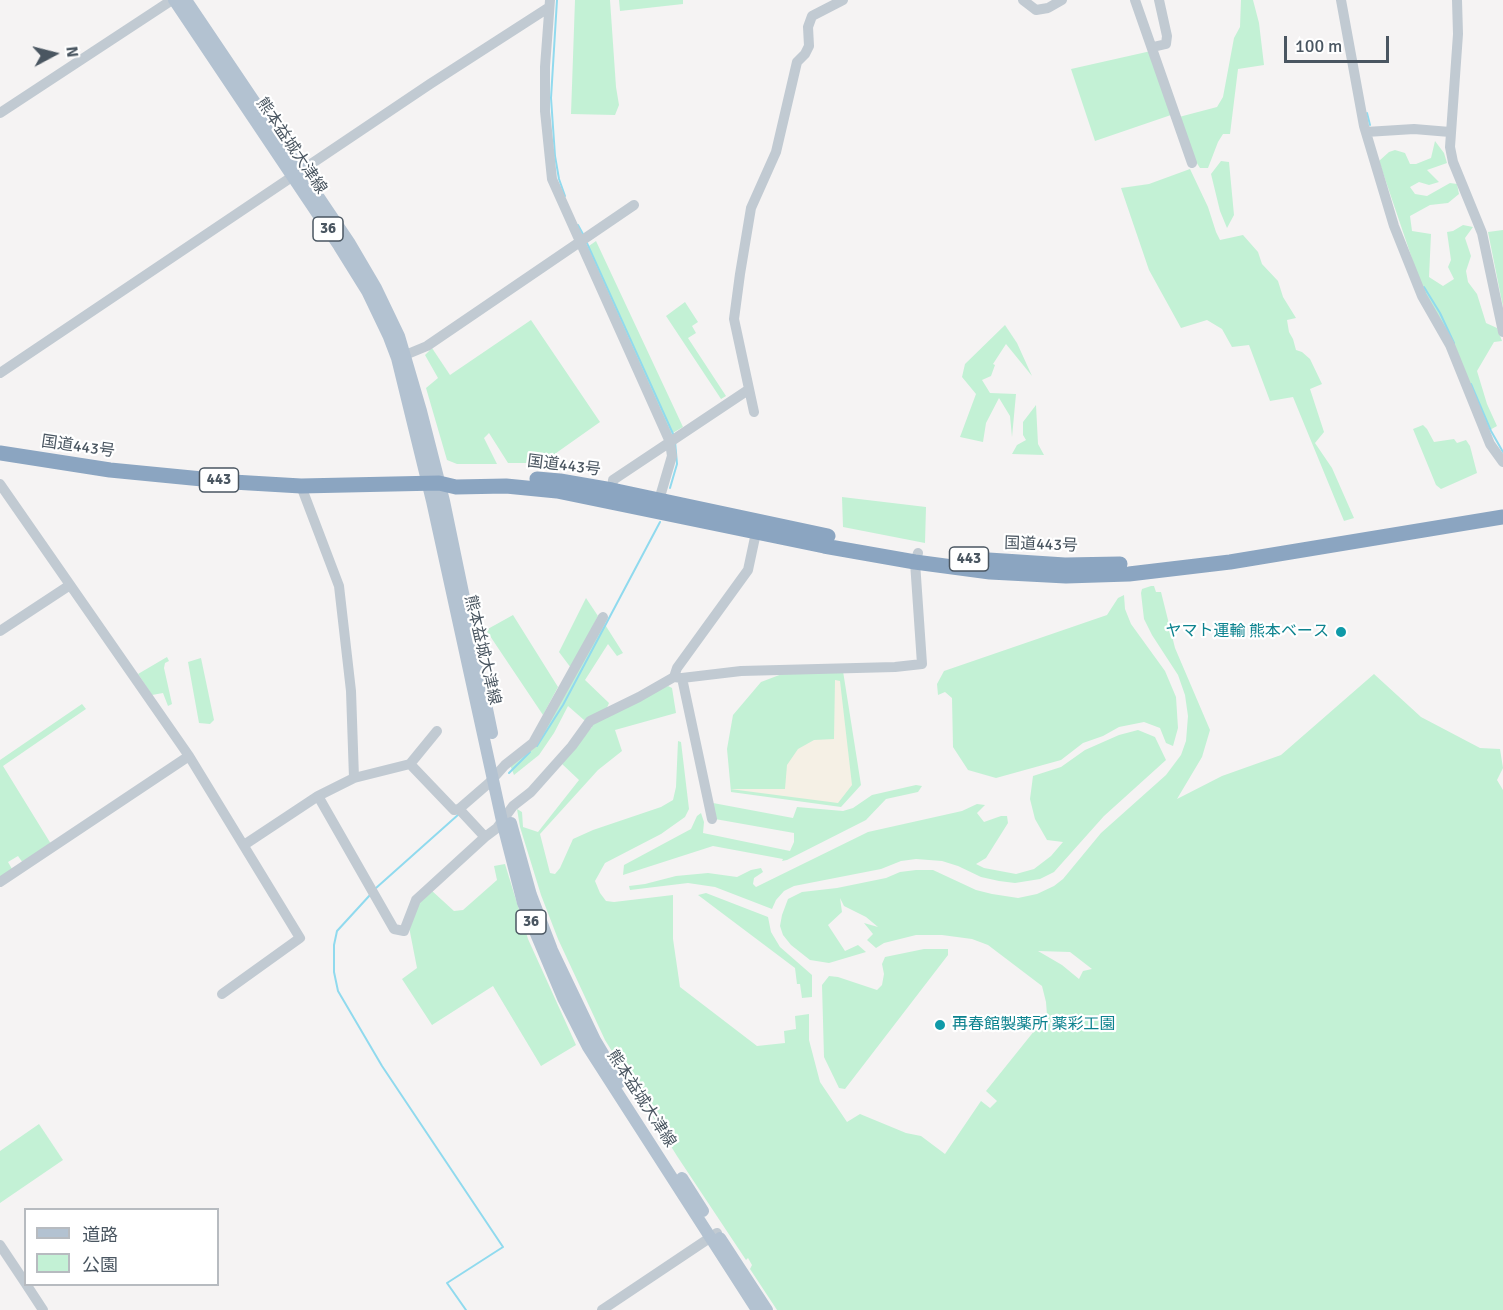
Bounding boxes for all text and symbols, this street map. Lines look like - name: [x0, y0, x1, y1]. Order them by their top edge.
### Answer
- north arrow: [24, 24, 84, 84]
- scale bar: [1287, 24, 1392, 62]
- text: 100 m: [1295, 35, 1342, 57]
- text: N: [61, 45, 82, 59]
- street label: 熊本益城大津線: [252, 94, 330, 198]
- road number: 36: [313, 217, 343, 241]
- street label: 国道443号: [40, 432, 116, 462]
- street label: 国道443号: [526, 452, 602, 480]
- road number: 443: [200, 468, 238, 492]
- street label: 国道443号: [1004, 534, 1078, 556]
- road number: 443: [950, 547, 988, 571]
- street label: 熊本益城大津線: [460, 593, 504, 707]
- place label: ヤマト運輸 熊本ベース: [1165, 622, 1329, 642]
- marker: ヤマト運輸 熊本ベース: [1334, 625, 1348, 639]
- road number: 36: [516, 910, 546, 934]
- place label: 再春館製薬所 薬彩工園: [952, 1015, 1116, 1035]
- marker: 再春館製薬所 薬彩工園: [933, 1018, 947, 1032]
- street label: 熊本益城大津線: [602, 1047, 680, 1151]
- legend: [24, 1208, 219, 1286]
- text: 道路: [82, 1224, 118, 1246]
- text: 公園: [82, 1254, 118, 1276]

